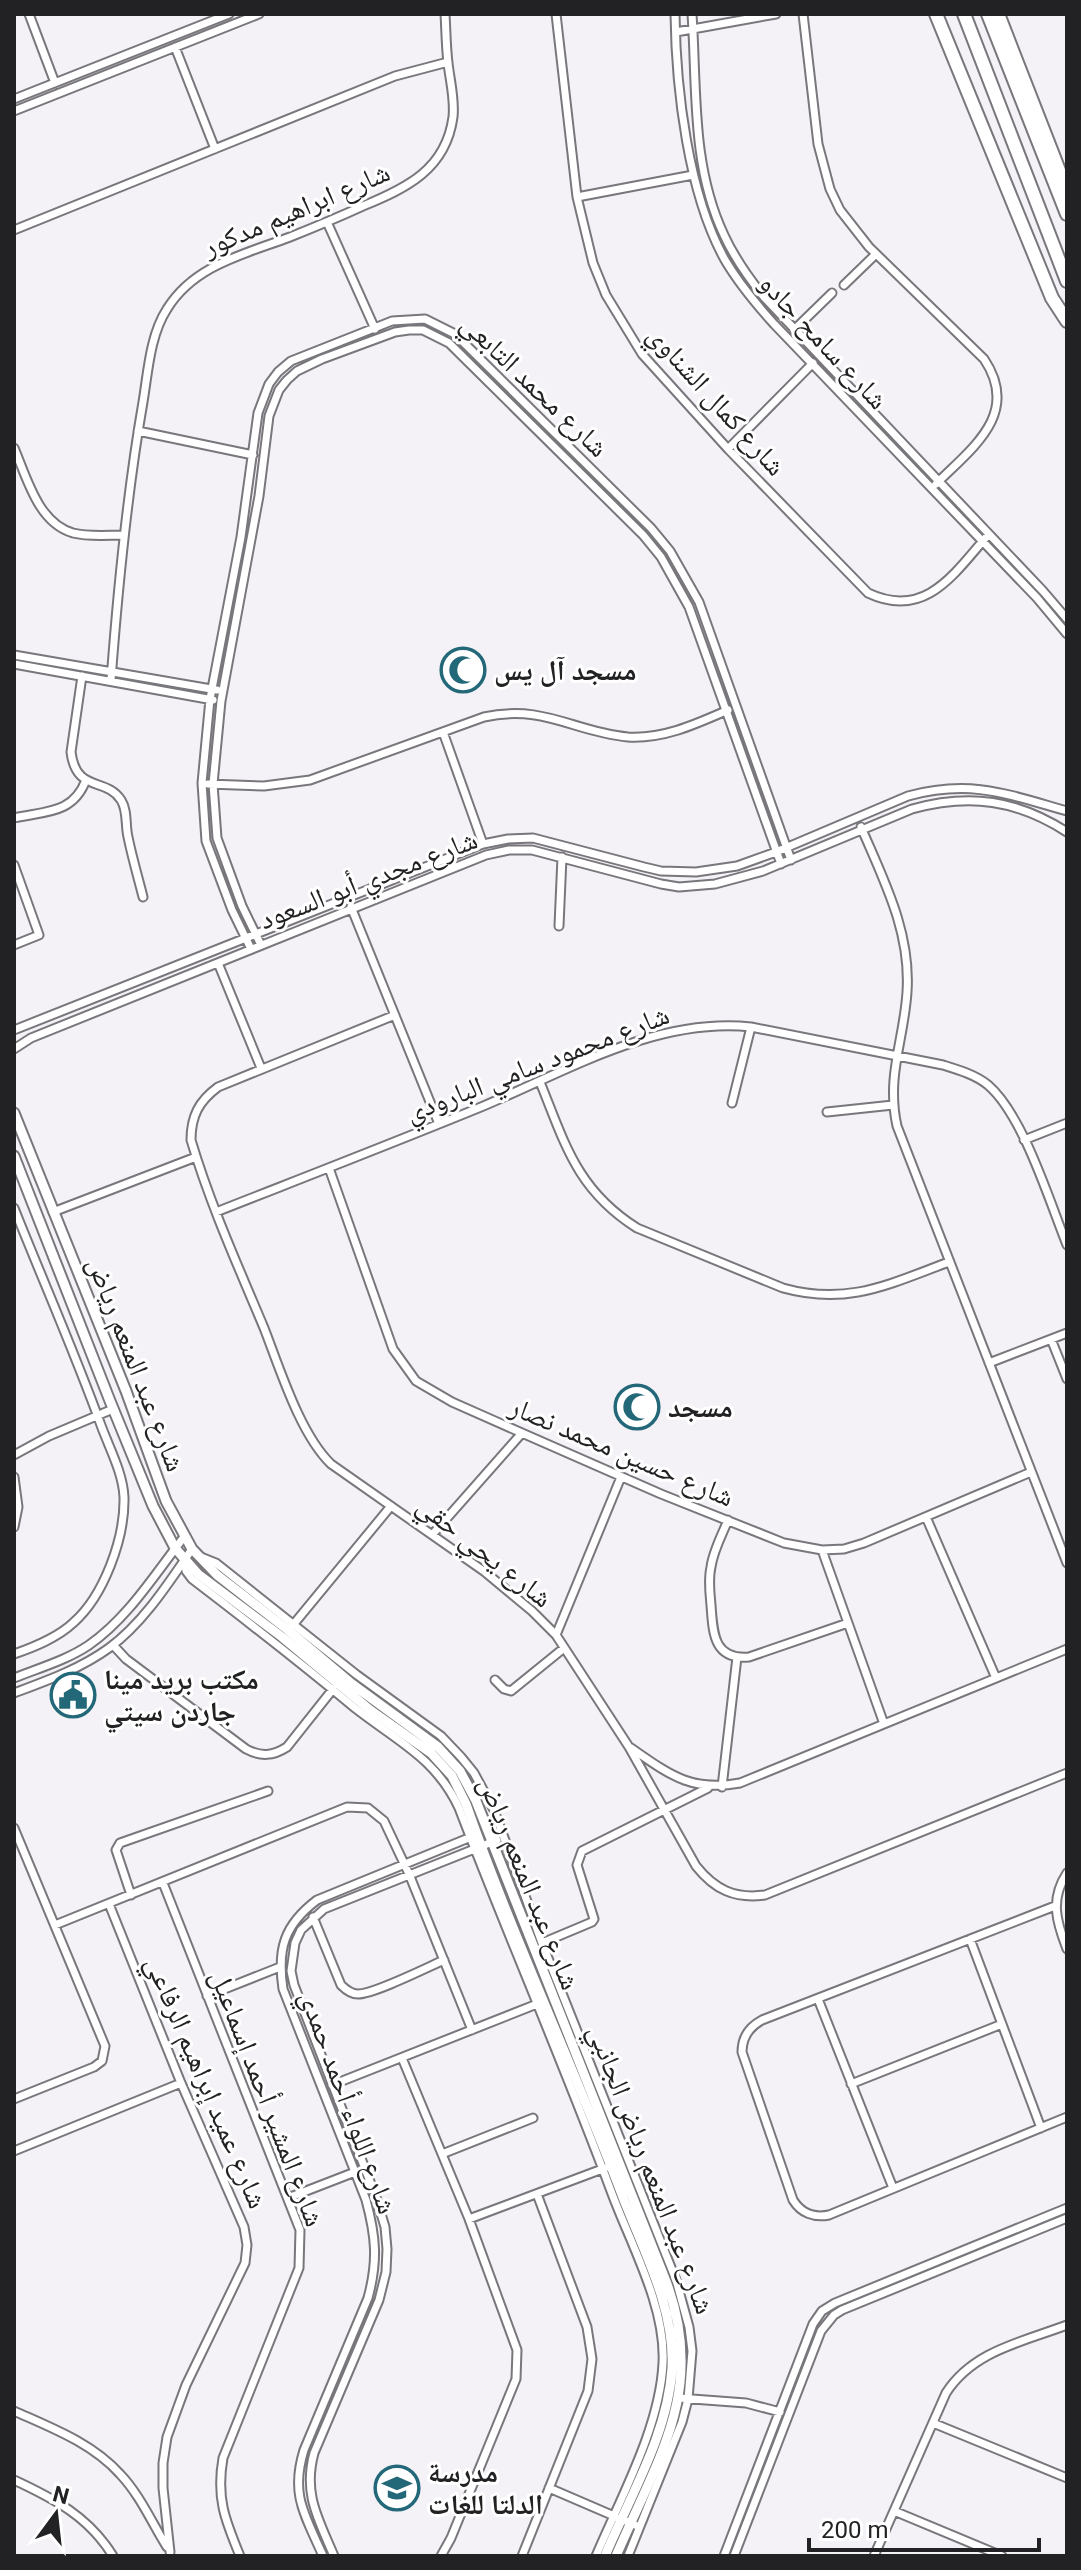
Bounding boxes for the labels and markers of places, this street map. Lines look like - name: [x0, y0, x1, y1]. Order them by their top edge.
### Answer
- mosque icon: مسجد آل يس: [439, 646, 487, 694]
- place label: مسجد آل يس: [494, 654, 636, 687]
- mosque icon: مسجد: [613, 1383, 661, 1431]
- place label: مسجد: [668, 1391, 733, 1424]
- place label: مكتب بريد مينا جاردن سيتي: [104, 1663, 259, 1734]
- public building icon: مكتب بريد مينا جاردن سيتي: [49, 1671, 97, 1719]
- place label: مدرسة الدلتا للغات: [428, 2456, 543, 2521]
- school or university icon: مدرسة الدلتا للغات: [373, 2464, 421, 2512]

